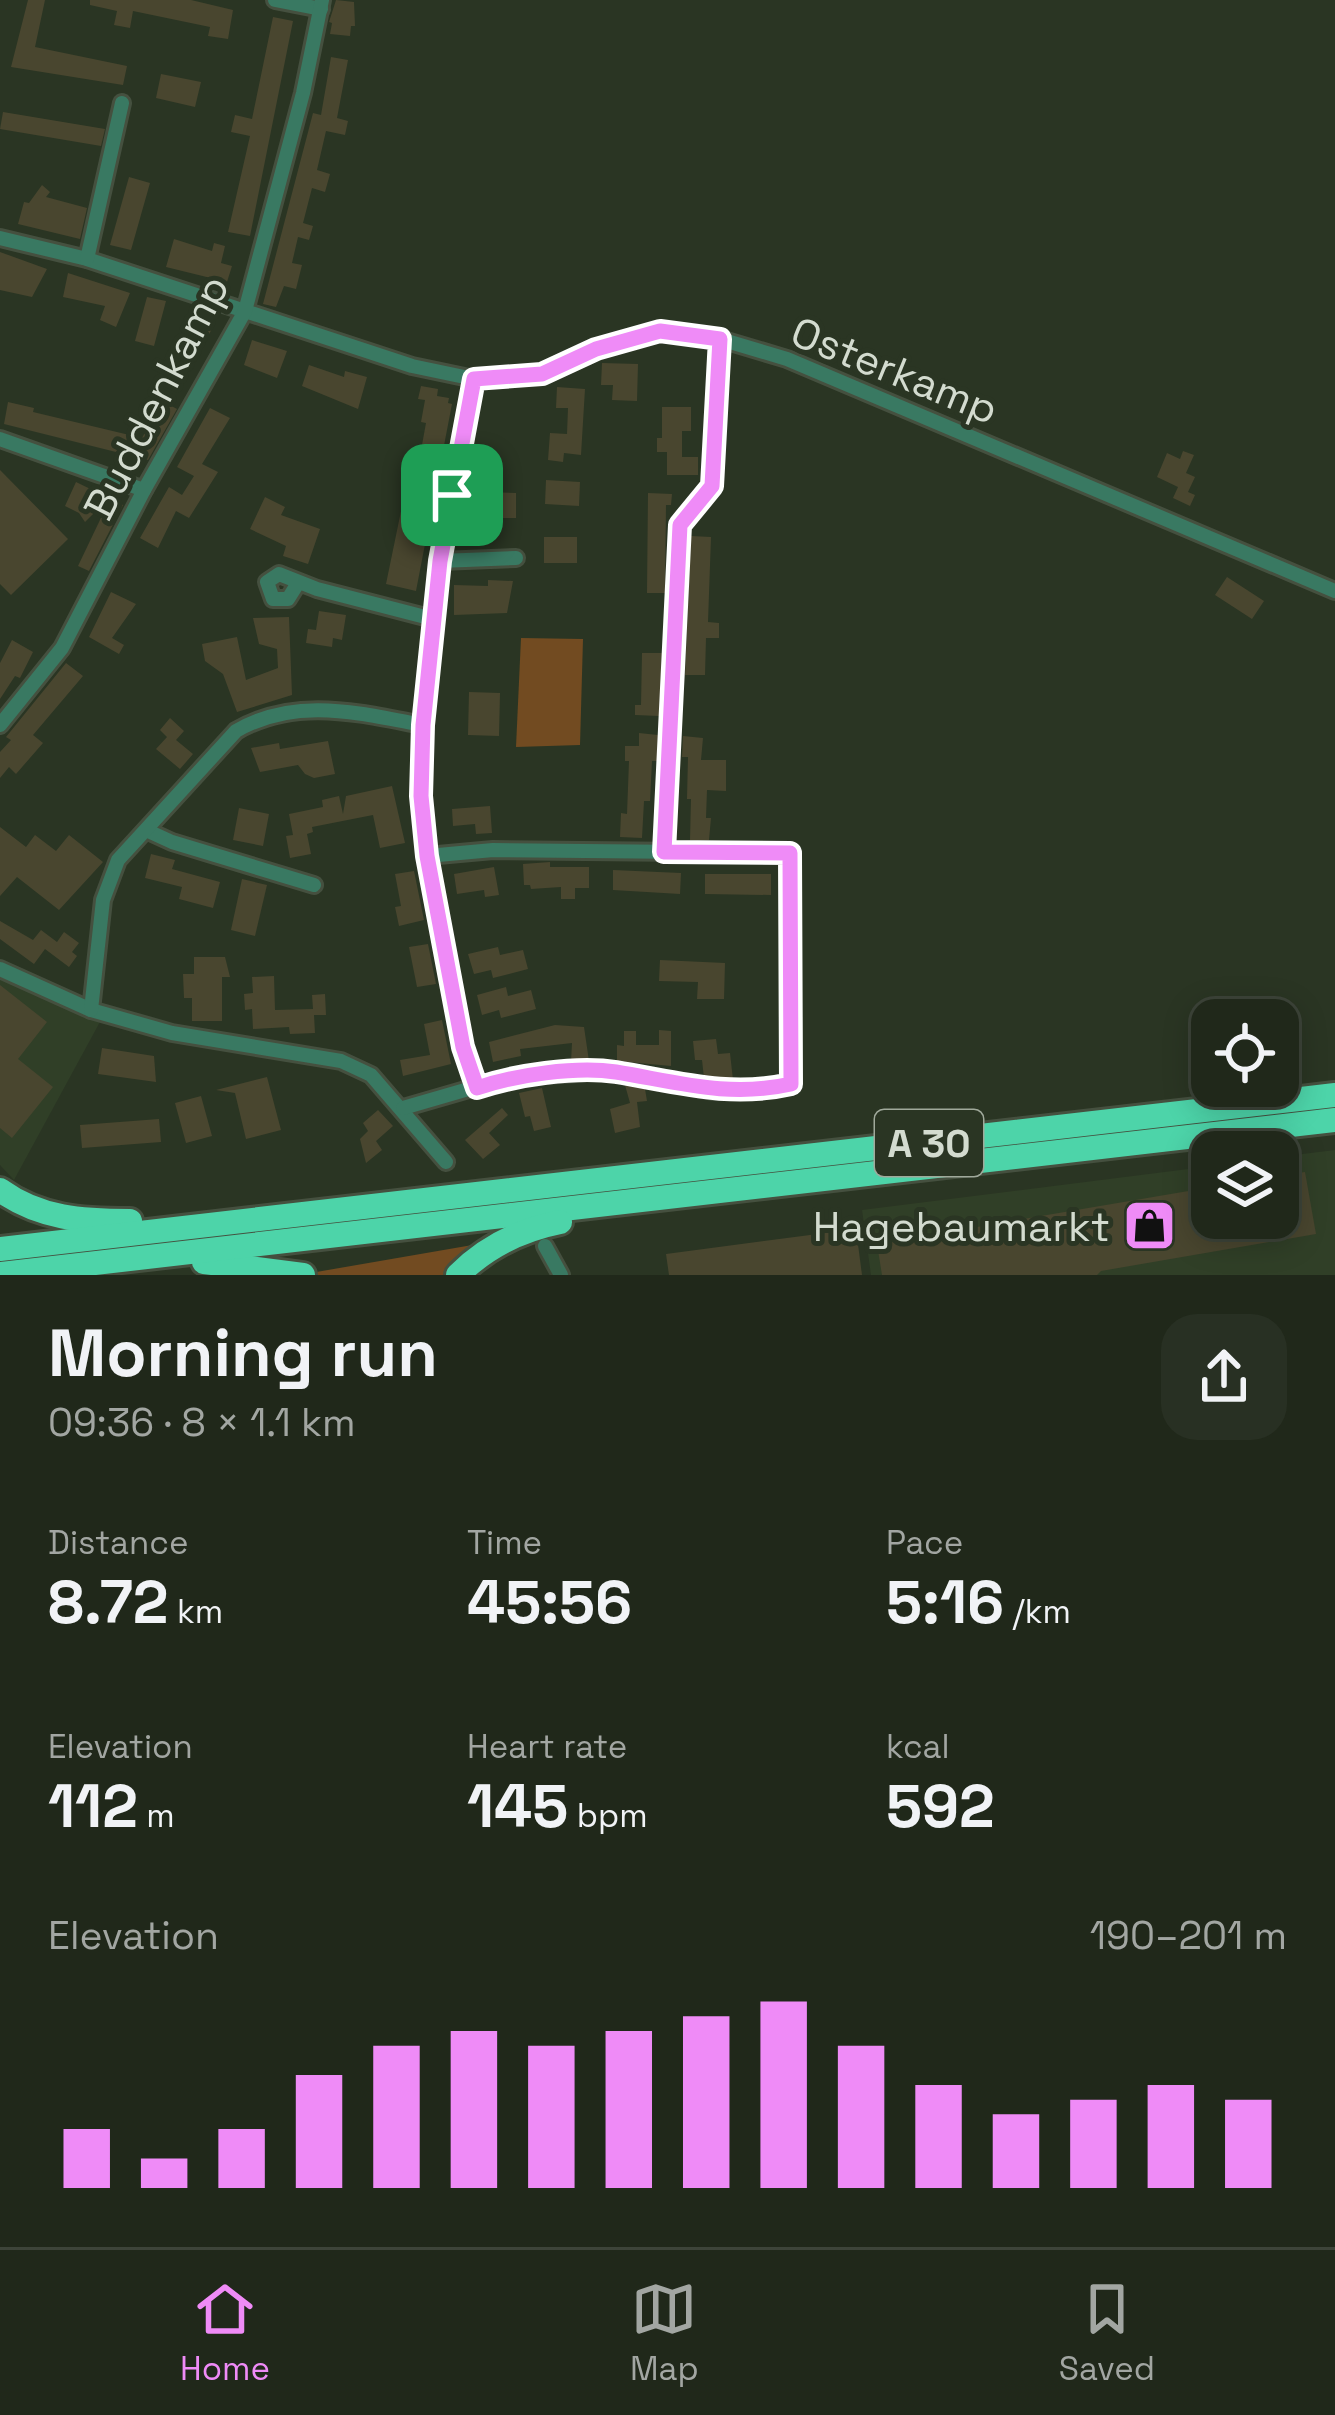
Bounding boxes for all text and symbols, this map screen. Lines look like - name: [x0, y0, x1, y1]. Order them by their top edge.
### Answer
- street label: Buddenkamp: [72, 266, 241, 528]
- street label: Osterkamp: [784, 305, 1006, 436]
- pin: [401, 444, 503, 546]
- icon: arrive: [419, 462, 485, 528]
- map controls: [1191, 999, 1299, 1239]
- button: locate: [1191, 999, 1299, 1107]
- road number: A 30: [875, 1110, 983, 1176]
- button: layers: [1191, 1131, 1299, 1239]
- shop icon: Hagebaumarkt: [1121, 1198, 1177, 1254]
- place label: Hagebaumarkt: [813, 1200, 1110, 1253]
- text: Morning run: [48, 1311, 438, 1395]
- button: share: [1161, 1314, 1287, 1440]
- text: 09:36 · 8 × 1.1 km: [48, 1398, 355, 1447]
- text: Distance: [48, 1522, 189, 1564]
- text: Time: [467, 1522, 542, 1564]
- text: Pace: [886, 1522, 963, 1564]
- text: 8.72: [48, 1564, 168, 1641]
- text: 45:56: [467, 1564, 632, 1641]
- text: 5:16: [886, 1564, 1004, 1641]
- text: km: [168, 1591, 223, 1633]
- text: /km: [1004, 1591, 1071, 1633]
- text: Elevation: [48, 1726, 193, 1768]
- text: Heart rate: [467, 1726, 627, 1768]
- text: kcal: [886, 1726, 950, 1768]
- text: 112: [48, 1768, 138, 1845]
- text: 145: [467, 1768, 568, 1845]
- text: 592: [886, 1768, 995, 1845]
- text: m: [138, 1795, 175, 1837]
- text: bpm: [568, 1795, 648, 1837]
- text: Elevation: [48, 1911, 219, 1960]
- text: 190–201 m: [1090, 1911, 1287, 1960]
- tab: Home: [180, 2276, 270, 2390]
- tab: Map: [630, 2276, 699, 2390]
- tab: Saved: [1059, 2276, 1155, 2390]

